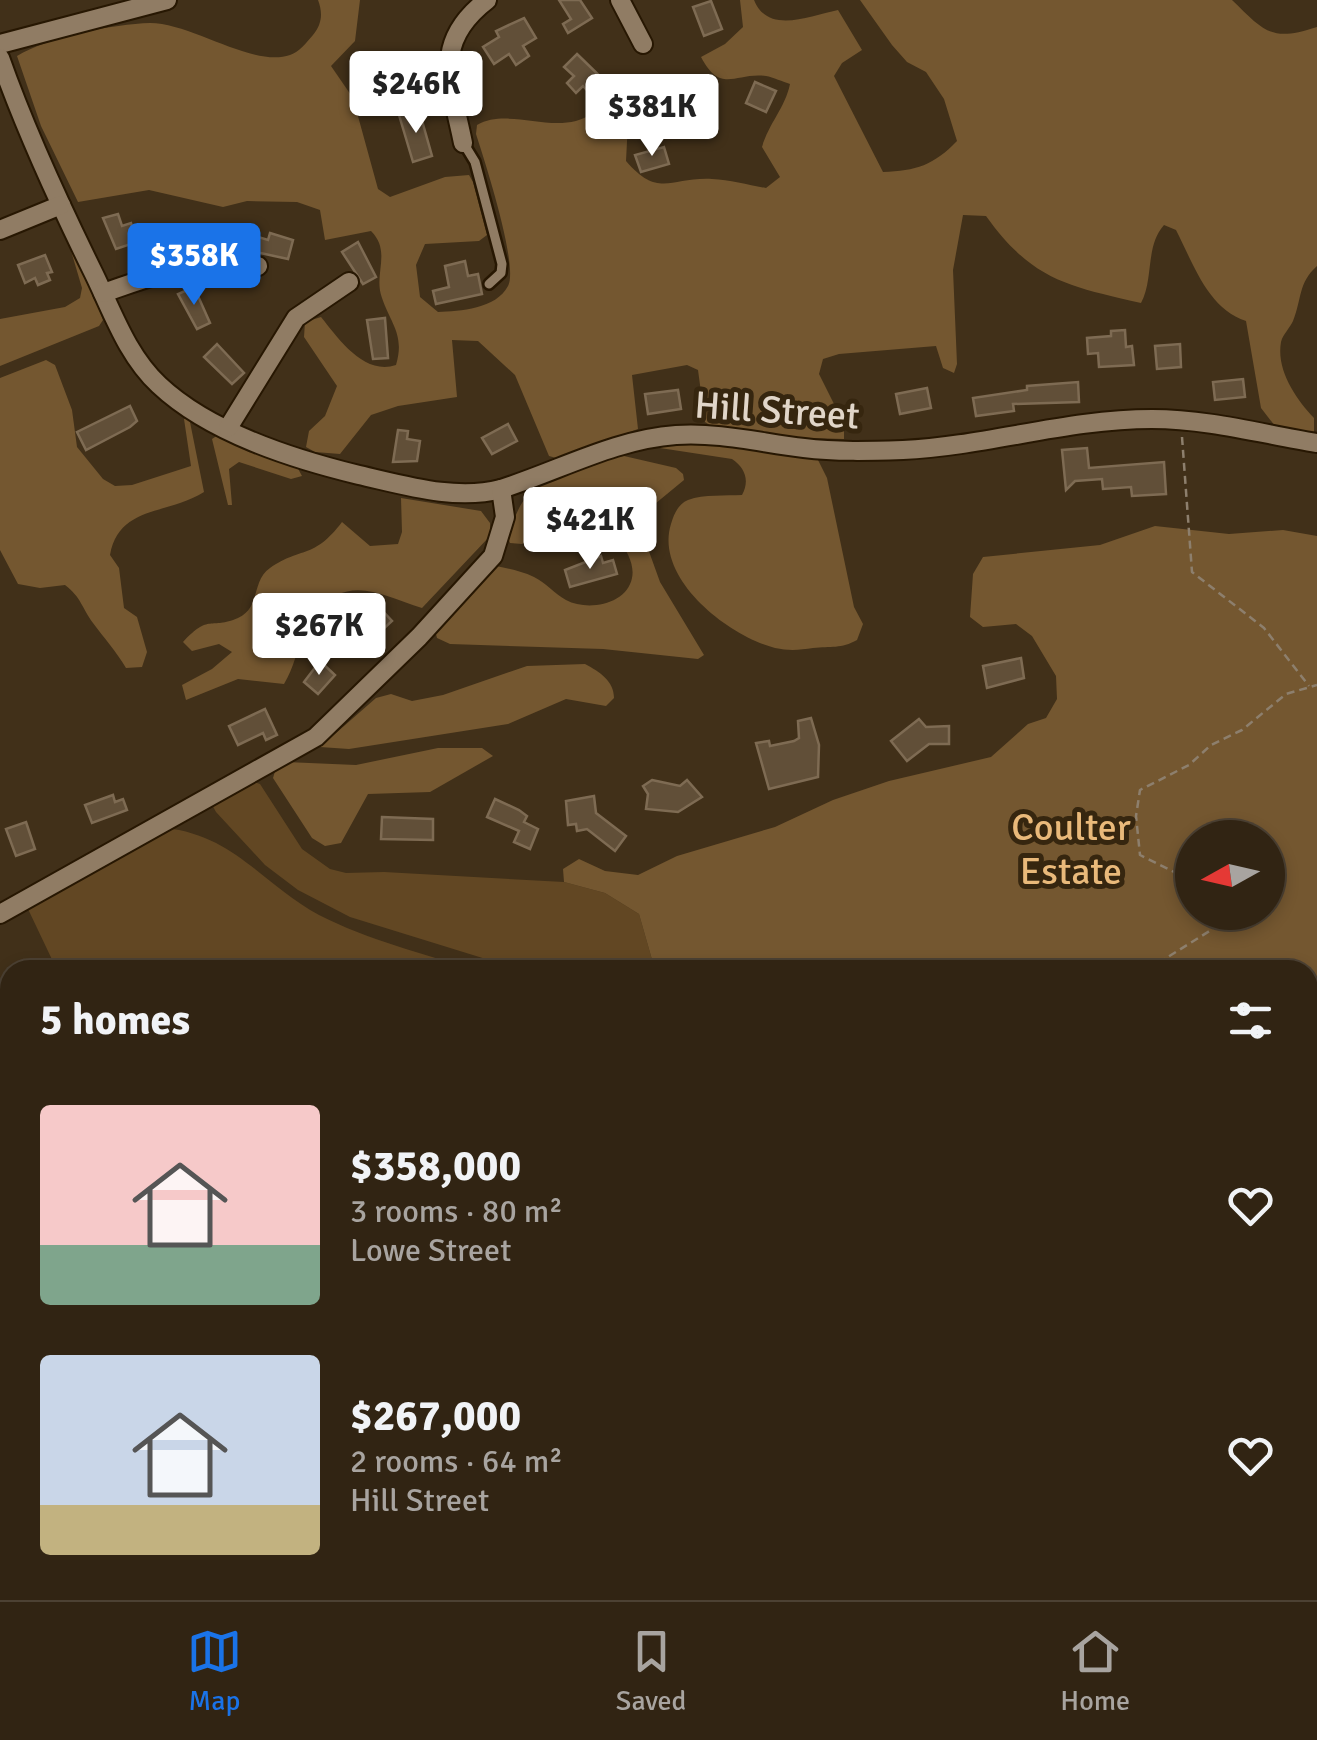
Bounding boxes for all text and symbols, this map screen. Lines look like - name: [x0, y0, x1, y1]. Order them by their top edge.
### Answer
- pin: $246K: [346, 51, 486, 136]
- text: $246K: [372, 64, 460, 103]
- pin: $381K: [582, 74, 722, 159]
- text: $381K: [608, 87, 696, 126]
- pin: $358K: [124, 223, 264, 308]
- text: $358K: [150, 236, 238, 275]
- street label: Hill Street: [693, 381, 861, 440]
- pin: $421K: [520, 487, 660, 572]
- text: $421K: [546, 500, 634, 539]
- pin: $267K: [249, 593, 389, 678]
- text: $267K: [275, 606, 363, 645]
- park label: Coulter Estate: [1011, 804, 1131, 895]
- north arrow: [1175, 820, 1285, 930]
- map controls: [1175, 820, 1285, 930]
- icon: filters: [1223, 993, 1278, 1048]
- text: 5 homes: [40, 995, 190, 1046]
- text: $358,000: [350, 1141, 521, 1192]
- icon: home: [120, 1145, 240, 1265]
- icon: heart: [1223, 1178, 1278, 1233]
- text: 3 rooms · 80 m²: [350, 1192, 563, 1231]
- text: Lowe Street: [350, 1231, 511, 1270]
- text: $267,000: [350, 1391, 521, 1442]
- icon: home: [120, 1395, 240, 1515]
- icon: heart: [1223, 1428, 1278, 1483]
- text: 2 rooms · 64 m²: [350, 1442, 563, 1481]
- text: Hill Street: [350, 1481, 489, 1520]
- tab: Map: [187, 1624, 242, 1718]
- tab: Saved: [616, 1624, 686, 1718]
- tab: Home: [1060, 1624, 1130, 1718]

